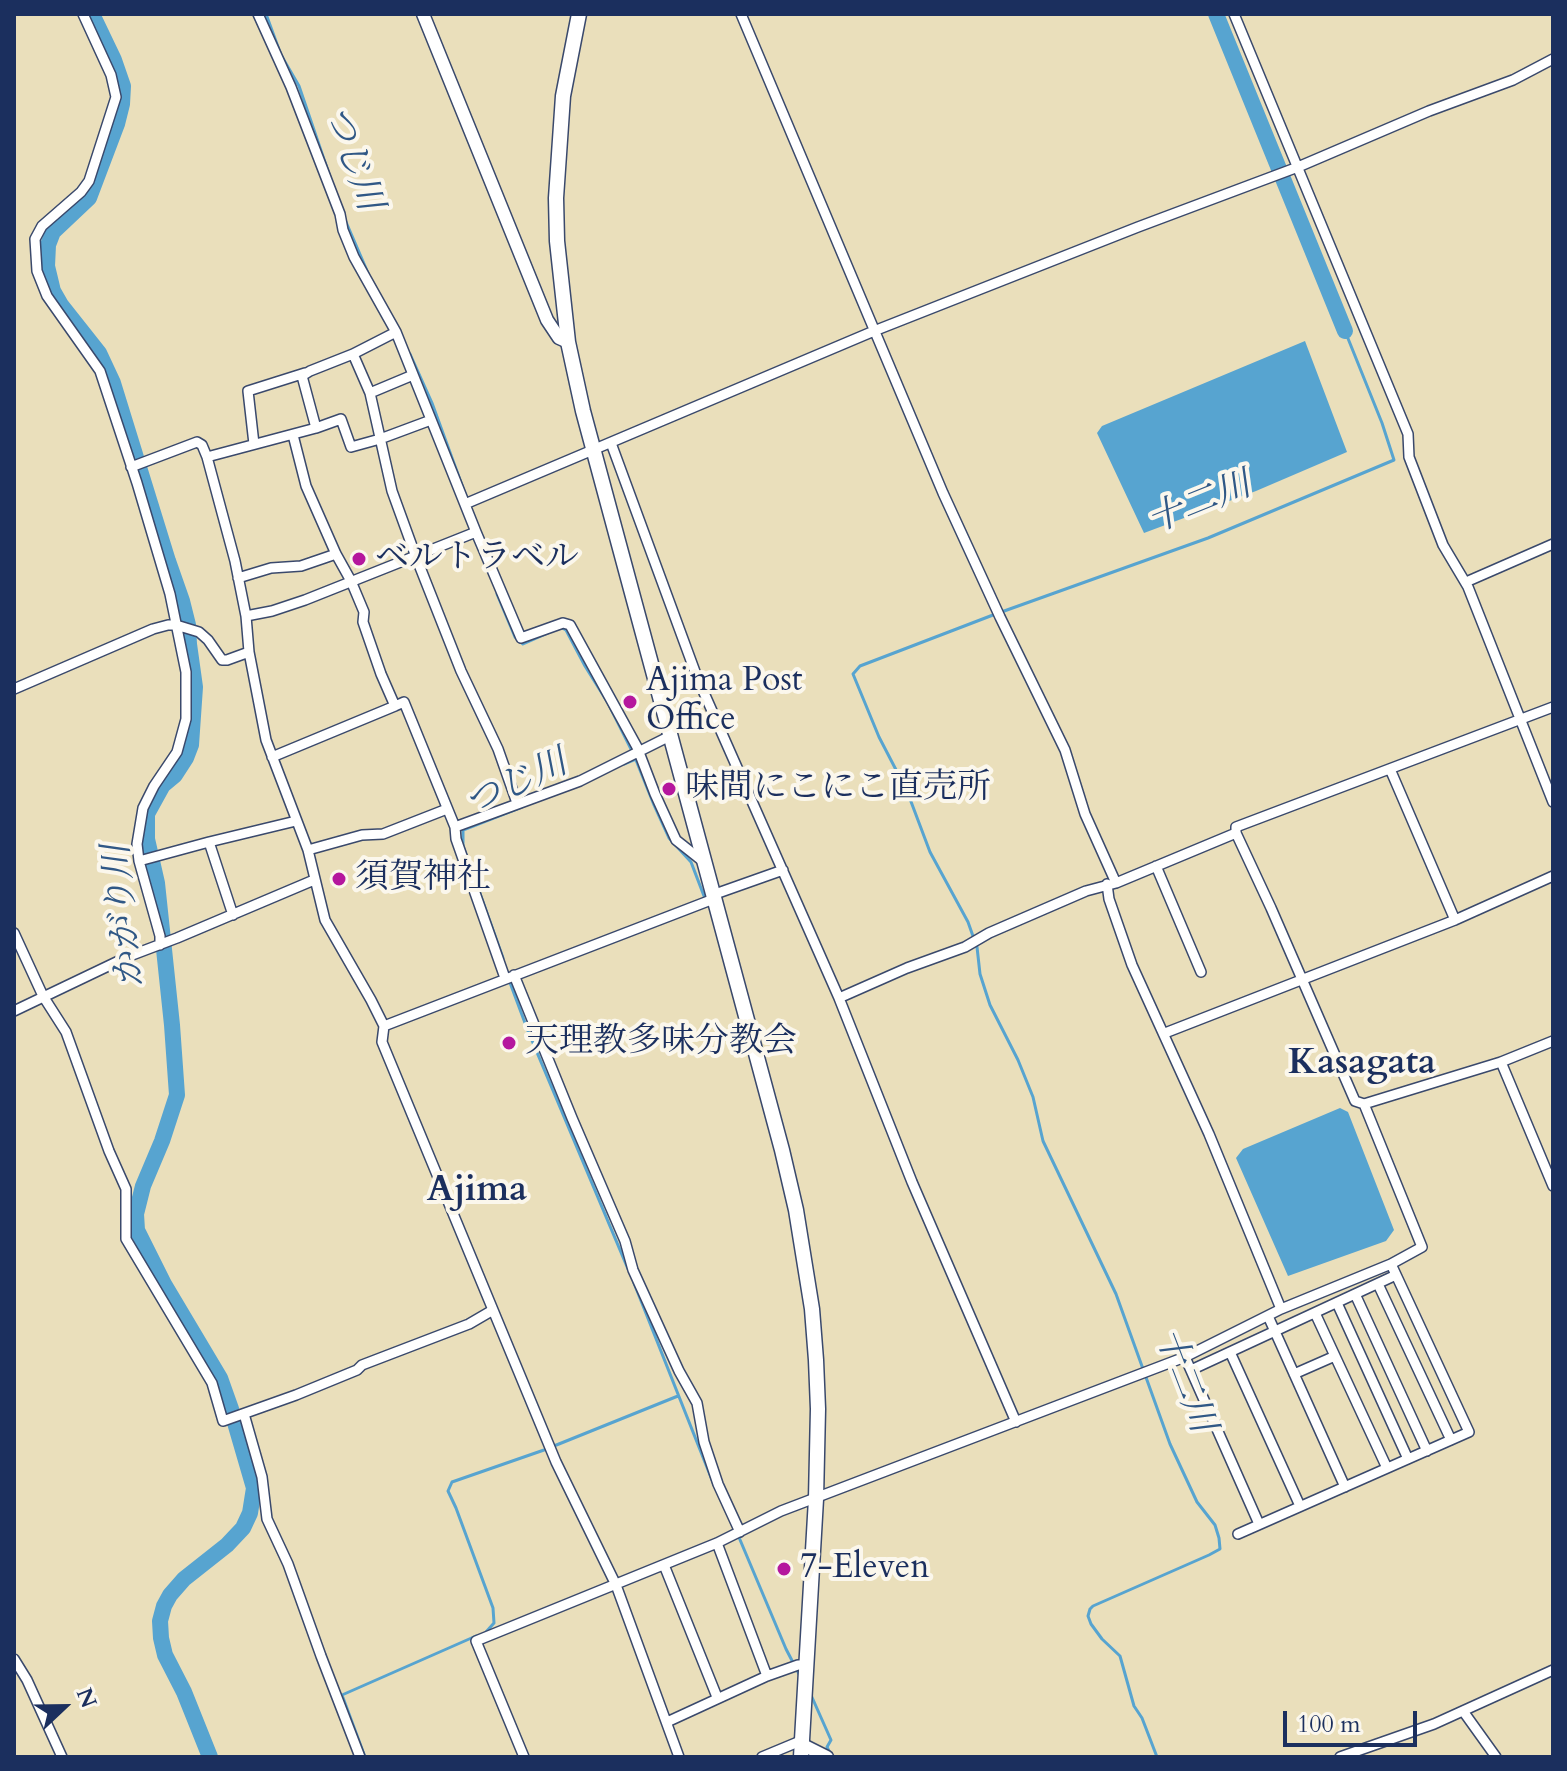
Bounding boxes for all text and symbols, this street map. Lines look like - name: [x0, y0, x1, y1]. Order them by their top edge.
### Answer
- water label: つじ川: [312, 101, 390, 217]
- water label: 十二川: [1142, 465, 1258, 545]
- place label: ベルトラベル: [375, 539, 579, 579]
- marker: ベルトラベル: [350, 550, 368, 568]
- place label: Ajima Post Office: [646, 662, 803, 742]
- marker: Ajima Post Office: [621, 693, 639, 711]
- water label: つじ川: [459, 743, 575, 827]
- place label: 味間にこにこ直売所: [685, 769, 991, 809]
- marker: 味間にこにこ直売所: [660, 780, 678, 798]
- water label: かがり川: [97, 842, 155, 990]
- place label: 須賀神社: [355, 859, 491, 899]
- marker: 須賀神社: [330, 870, 348, 888]
- place label: 天理教多味分教会: [525, 1023, 797, 1063]
- marker: 天理教多味分教会: [500, 1034, 518, 1052]
- district label: Kasagata: [1288, 1043, 1436, 1087]
- district label: Ajima: [427, 1170, 527, 1214]
- water label: 十二川: [1143, 1323, 1223, 1439]
- place label: 7-Eleven: [800, 1549, 930, 1589]
- marker: 7-Eleven: [775, 1560, 793, 1578]
- north arrow: [24, 1667, 104, 1747]
- text: N: [69, 1684, 104, 1712]
- scale bar: [1287, 1695, 1421, 1745]
- text: 100 m: [1297, 1708, 1361, 1741]

